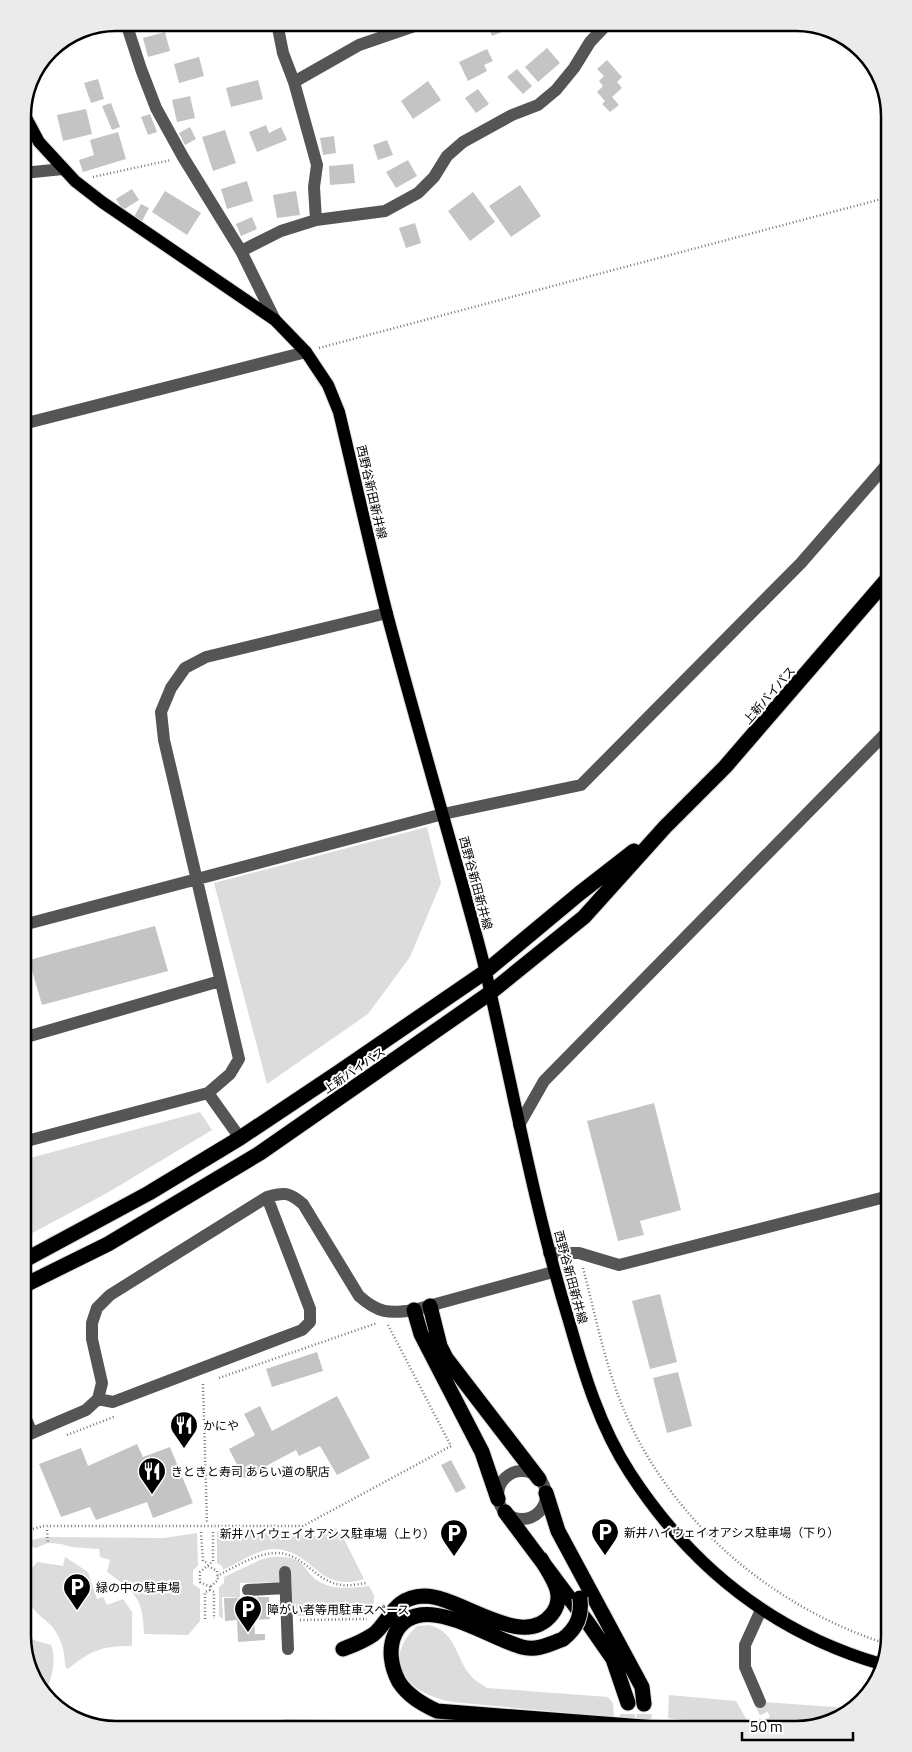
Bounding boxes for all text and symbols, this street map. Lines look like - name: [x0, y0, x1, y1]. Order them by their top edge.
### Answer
- street label: 西野谷新田新井線: [352, 443, 392, 541]
- street label: 上新バイパス: [738, 662, 800, 728]
- street label: 西野谷新田新井線: [454, 834, 498, 932]
- street label: 上新バイパス: [319, 1042, 389, 1098]
- street label: 西野谷新田新井線: [549, 1228, 593, 1326]
- restaurant icon: かにや: [169, 1410, 199, 1449]
- place label: かにや: [203, 1416, 239, 1435]
- restaurant icon: きときと寿司 あらい道の駅店: [137, 1456, 167, 1495]
- place label: きときと寿司 あらい道の駅店: [171, 1462, 330, 1481]
- parking icon: 新井ハイウェイオアシス駐車場（下り）: [590, 1517, 620, 1556]
- parking icon: 新井ハイウェイオアシス駐車場（上り）: [439, 1518, 469, 1557]
- place label: 新井ハイウェイオアシス駐車場（下り）: [624, 1523, 839, 1542]
- place label: 新井ハイウェイオアシス駐車場（上り）: [220, 1524, 435, 1543]
- parking icon: 緑の中の駐車場: [62, 1572, 92, 1611]
- place label: 緑の中の駐車場: [96, 1578, 180, 1597]
- parking icon: 障がい者等用駐車スペース: [233, 1594, 263, 1633]
- place label: 障がい者等用駐車スペース: [267, 1600, 410, 1619]
- scale bar: [742, 1710, 853, 1742]
- text: 50 m: [750, 1715, 783, 1738]

